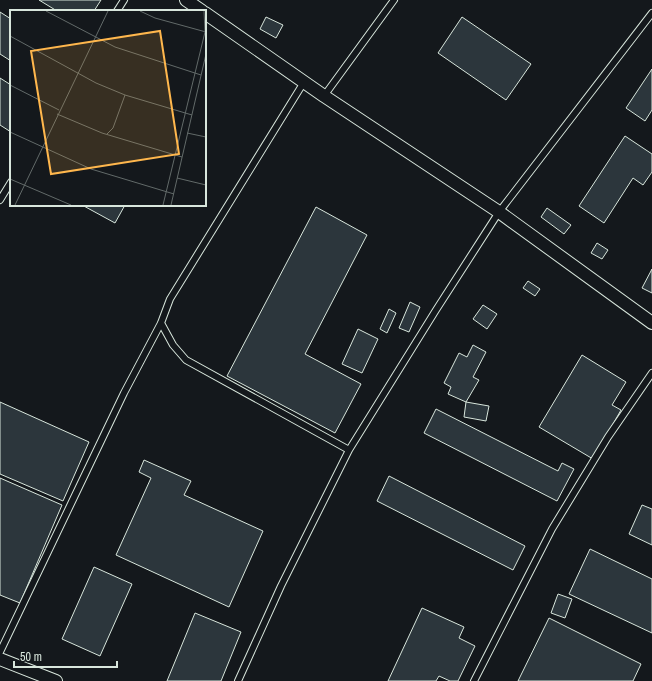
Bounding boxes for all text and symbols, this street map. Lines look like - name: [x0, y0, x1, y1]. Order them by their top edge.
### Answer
- inset map: [10, 10, 206, 206]
- scale bar: [14, 643, 117, 669]
- text: 50 m: [20, 649, 42, 665]

